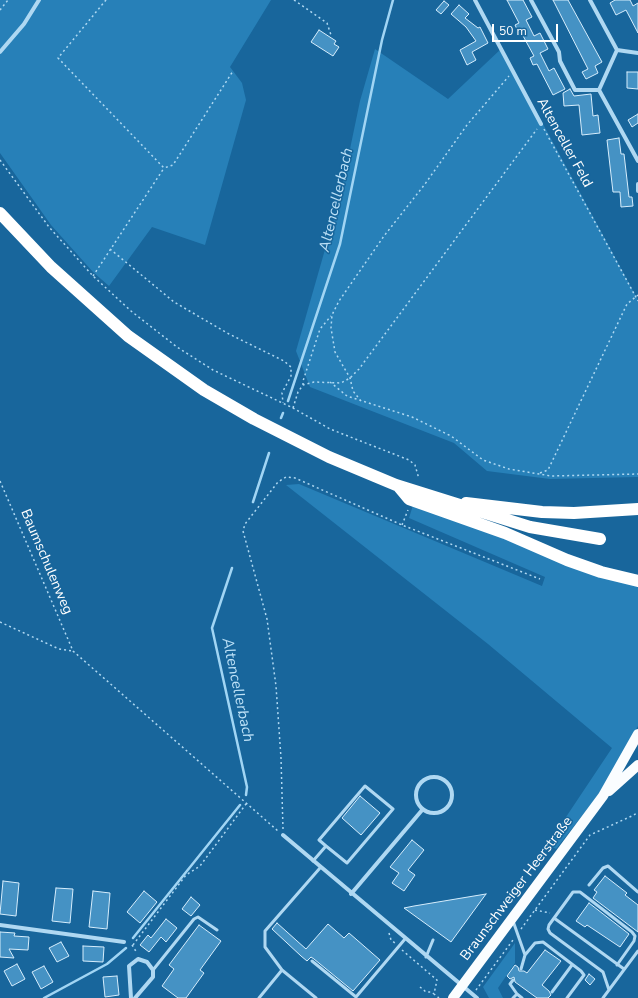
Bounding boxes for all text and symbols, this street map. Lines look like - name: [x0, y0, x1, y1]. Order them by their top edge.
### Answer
- scale bar: [494, 16, 560, 42]
- text: 50 m: [499, 23, 527, 39]
- street label: Altenceller Feld: [533, 95, 595, 191]
- water label: Altencellerbach: [316, 146, 358, 254]
- street label: Baumschulenweg: [16, 507, 76, 617]
- water label: Altencellerbach: [217, 636, 257, 744]
- street label: Braunschweiger Heerstraße: [457, 814, 577, 964]

